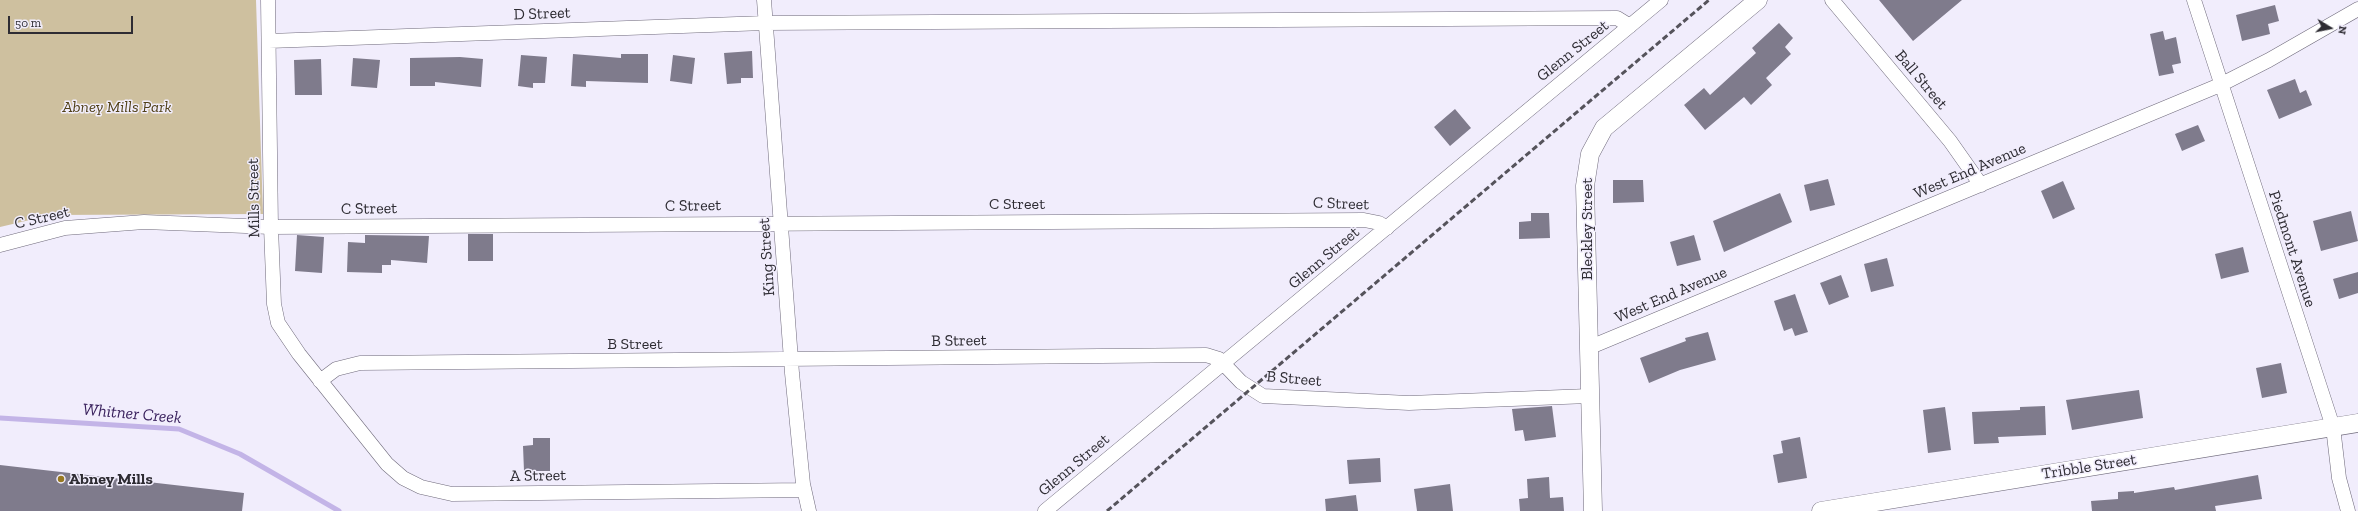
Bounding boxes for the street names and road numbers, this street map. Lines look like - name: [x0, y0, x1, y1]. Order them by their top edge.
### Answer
- street label: D Street: [513, 3, 571, 25]
- street label: Glenn Street: [1533, 16, 1613, 86]
- street label: Ball Street: [1891, 46, 1951, 114]
- street label: West End Avenue: [1911, 139, 2029, 203]
- street label: Mills Street: [244, 158, 264, 238]
- street label: Bleckley Street: [1577, 178, 1597, 280]
- street label: Piedmont Avenue: [2264, 188, 2320, 310]
- street label: C Street: [1313, 193, 1369, 215]
- street label: C Street: [989, 194, 1045, 214]
- street label: C Street: [665, 196, 721, 216]
- street label: C Street: [341, 199, 397, 219]
- street label: C Street: [12, 202, 72, 234]
- street label: King Street: [755, 217, 779, 297]
- street label: Glenn Street: [1285, 223, 1363, 293]
- street label: West End Avenue: [1612, 263, 1730, 327]
- street label: B Street: [931, 331, 987, 351]
- street label: B Street: [607, 334, 663, 354]
- street label: B Street: [1266, 367, 1322, 391]
- street label: Glenn Street: [1035, 430, 1113, 500]
- street label: Tribble Street: [2040, 450, 2138, 484]
- street label: A Street: [510, 466, 566, 486]

